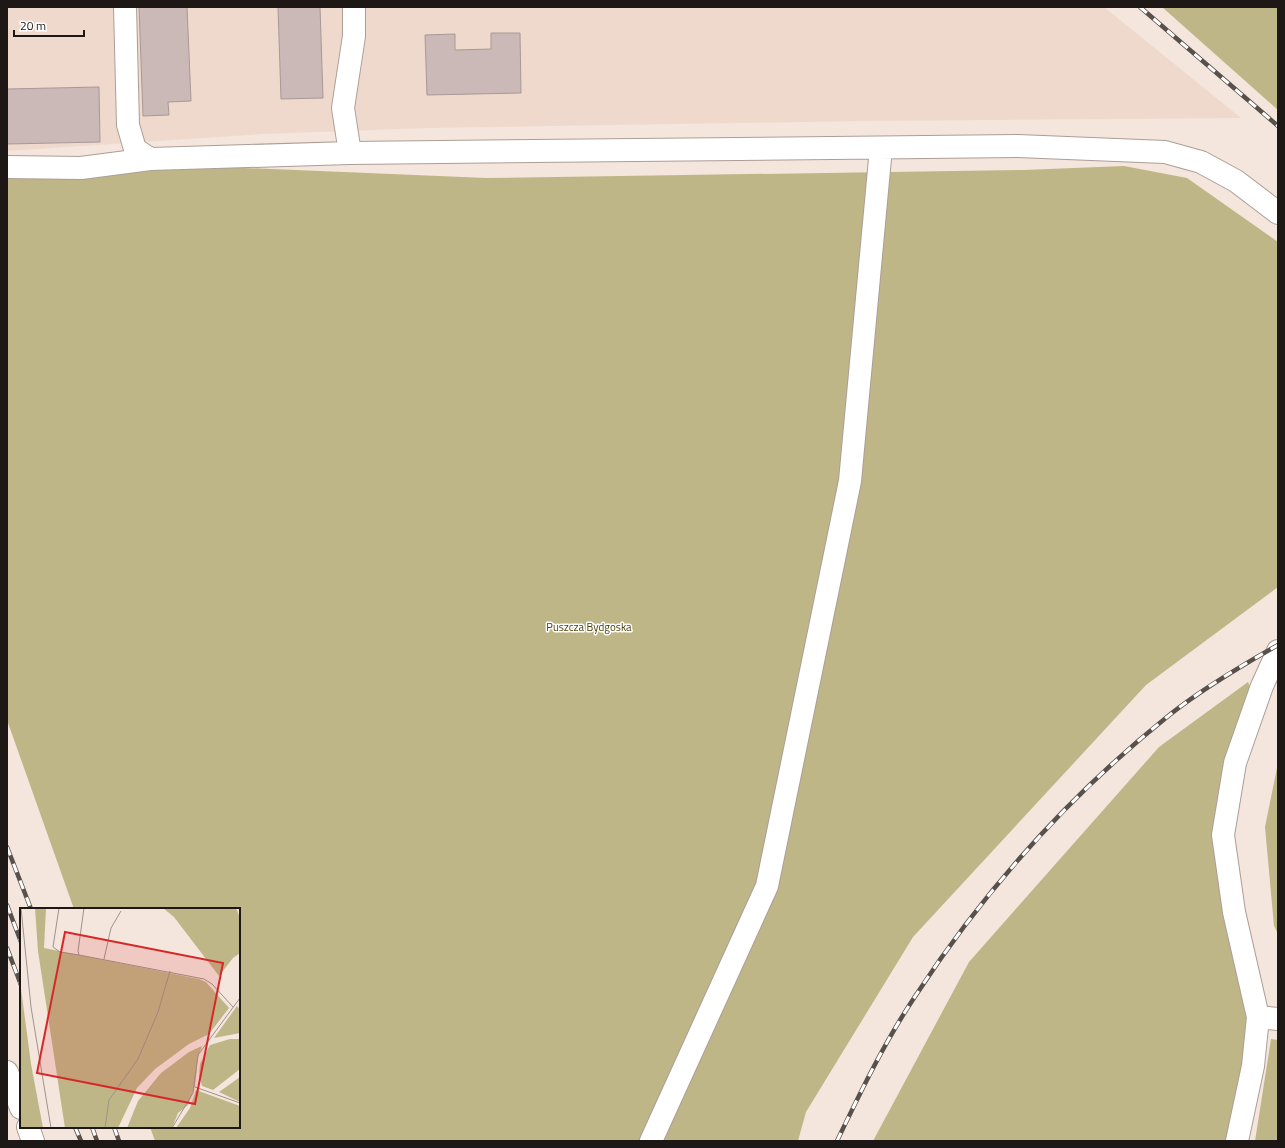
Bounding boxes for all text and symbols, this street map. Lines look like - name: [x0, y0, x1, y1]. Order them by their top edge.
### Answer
- scale bar: [14, 12, 84, 38]
- text: 20 m: [20, 16, 46, 35]
- park label: Puszcza Bydgoska: [546, 619, 632, 635]
- inset map: [20, 908, 240, 1128]

